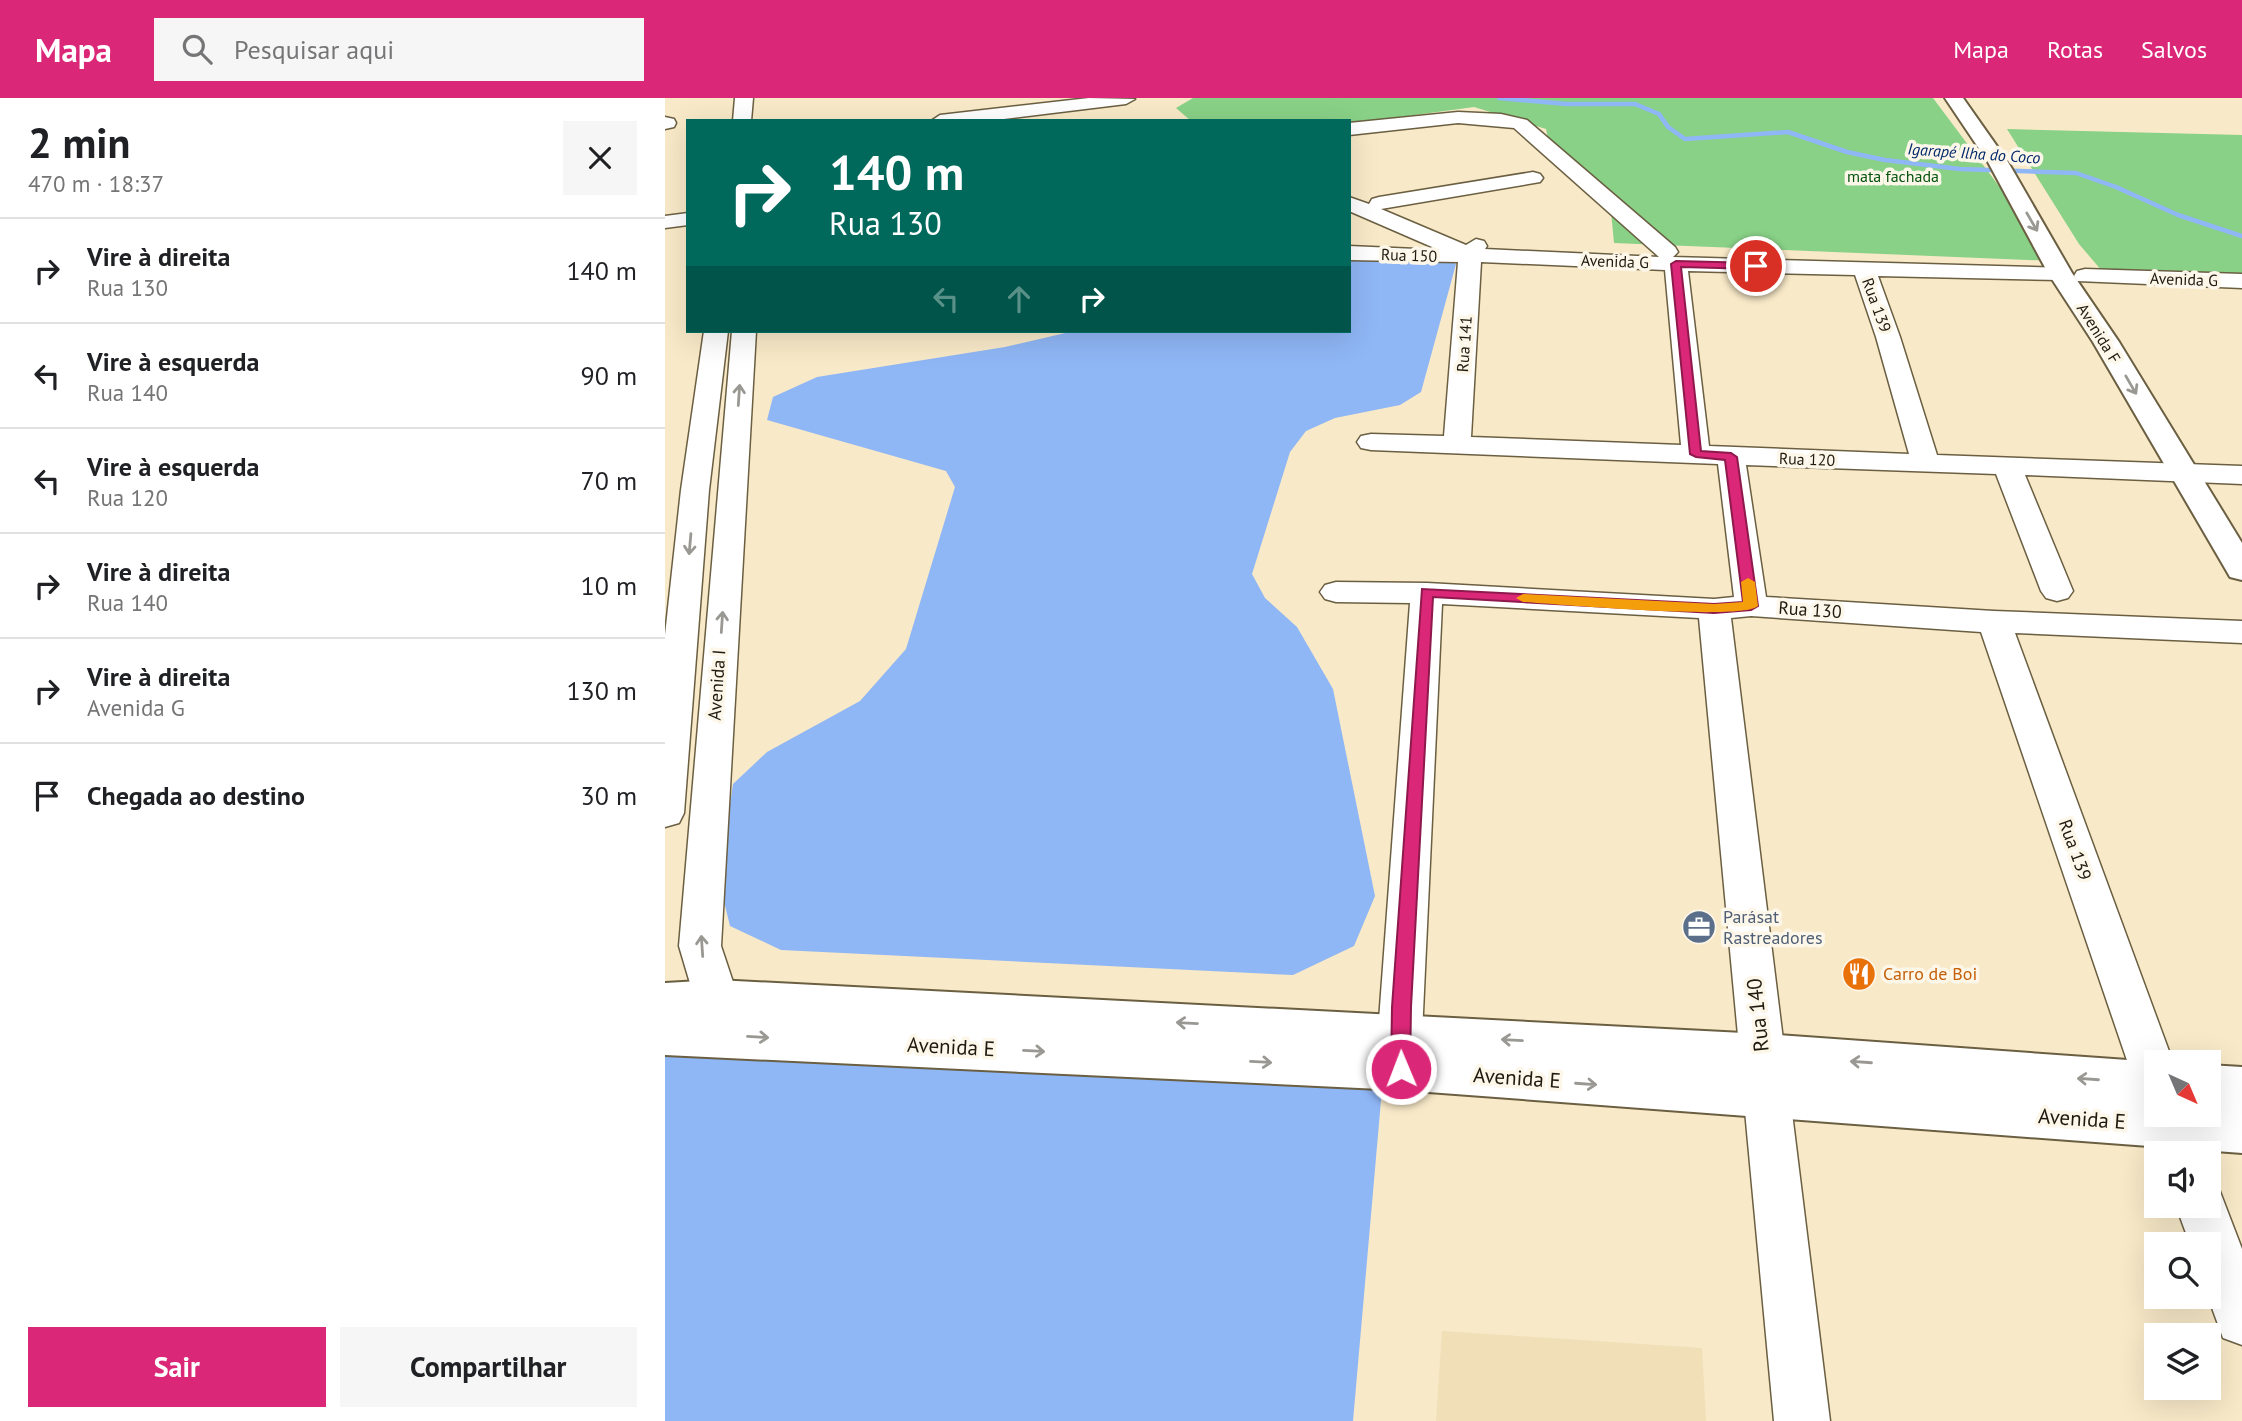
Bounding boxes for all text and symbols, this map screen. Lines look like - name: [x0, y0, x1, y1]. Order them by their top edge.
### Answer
- search box: [154, 18, 644, 81]
- text: Mapa: [35, 28, 112, 71]
- icon: search: [178, 30, 216, 68]
- text: Pesquisar aqui: [234, 33, 394, 66]
- text: Mapa: [1953, 34, 2009, 65]
- text: Rotas: [2047, 34, 2103, 65]
- text: Salvos: [2141, 34, 2207, 65]
- text: 2 min: [28, 115, 130, 170]
- button: close: [563, 121, 637, 195]
- water label: Igarapé Ilha do Coco: [1907, 138, 2041, 168]
- text: 140 m: [829, 140, 964, 204]
- icon: right: [714, 147, 805, 238]
- park label: mata fachada: [1847, 166, 1939, 186]
- text: 470 m · 18:37: [28, 169, 164, 198]
- text: Rua 130: [829, 202, 942, 244]
- one-way arrow: [2025, 212, 2039, 232]
- pin: [1726, 236, 1786, 296]
- text: Vire à direita: [87, 240, 230, 273]
- street label: Rua 150: [1380, 244, 1438, 266]
- icon: arrive: [1737, 247, 1775, 285]
- street label: Avenida G: [1581, 250, 1649, 272]
- icon: right: [28, 252, 66, 290]
- text: 140 m: [566, 254, 637, 287]
- street label: Avenida G: [2150, 268, 2218, 290]
- text: Rua 130: [87, 273, 168, 302]
- street label: Rua 139: [1858, 275, 1896, 335]
- icon: left: [927, 280, 965, 318]
- icon: ahead: [1000, 280, 1038, 318]
- icon: right: [1073, 280, 1111, 318]
- street label: Avenida F: [2073, 299, 2125, 367]
- street label: Rua 141: [1452, 315, 1476, 373]
- text: Vire à esquerda: [87, 345, 259, 378]
- icon: left: [28, 357, 66, 395]
- text: 90 m: [581, 359, 637, 392]
- one-way arrow: [2124, 375, 2138, 395]
- text: Rua 140: [87, 378, 168, 407]
- one-way arrow: [733, 384, 746, 407]
- street label: Rua 120: [1778, 448, 1836, 470]
- text: Vire à esquerda: [87, 450, 259, 483]
- icon: left: [28, 462, 66, 500]
- text: 70 m: [581, 464, 637, 497]
- text: Rua 120: [87, 483, 168, 512]
- one-way arrow: [683, 533, 696, 555]
- text: Vire à direita: [87, 555, 230, 588]
- icon: right: [28, 567, 66, 605]
- text: 10 m: [581, 569, 637, 602]
- text: Rua 140: [87, 588, 168, 617]
- street label: Rua 130: [1778, 596, 1843, 623]
- one-way arrow: [716, 611, 729, 633]
- street label: Avenida I: [703, 649, 730, 721]
- text: Vire à direita: [87, 660, 230, 693]
- icon: right: [28, 672, 66, 710]
- text: 130 m: [566, 674, 637, 707]
- text: Avenida G: [87, 693, 185, 722]
- icon: arrive: [28, 777, 66, 815]
- text: Chegada ao destino: [87, 779, 305, 812]
- text: 30 m: [581, 779, 637, 812]
- street label: Rua 139: [2054, 816, 2097, 884]
- place label: Parásat Rastreadores: [1723, 905, 1823, 949]
- office icon: Parásat Rastreadores: [1680, 908, 1718, 946]
- one-way arrow: [695, 935, 708, 958]
- restaurant icon: Carro de Boi: [1840, 955, 1878, 993]
- place label: Carro de Boi: [1883, 962, 1977, 985]
- street label: Rua 140: [1740, 977, 1775, 1053]
- one-way arrow: [1175, 1017, 1198, 1030]
- one-way arrow: [746, 1031, 769, 1044]
- street label: Avenida E: [906, 1031, 996, 1062]
- position arrow: [1364, 1032, 1438, 1106]
- one-way arrow: [1501, 1034, 1524, 1047]
- one-way arrow: [1022, 1045, 1045, 1058]
- north arrow: [2144, 1050, 2221, 1127]
- map controls: [2144, 1050, 2221, 1400]
- one-way arrow: [1850, 1055, 1873, 1068]
- one-way arrow: [1249, 1056, 1272, 1069]
- street label: Avenida E: [1472, 1061, 1562, 1094]
- one-way arrow: [2077, 1072, 2100, 1085]
- one-way arrow: [1574, 1077, 1597, 1090]
- street label: Avenida E: [2037, 1102, 2127, 1135]
- button: sound: [2144, 1141, 2221, 1218]
- button: search: [2144, 1232, 2221, 1309]
- button: layers: [2144, 1323, 2221, 1400]
- button: Sair: [28, 1327, 326, 1407]
- button: Compartilhar: [340, 1327, 637, 1407]

